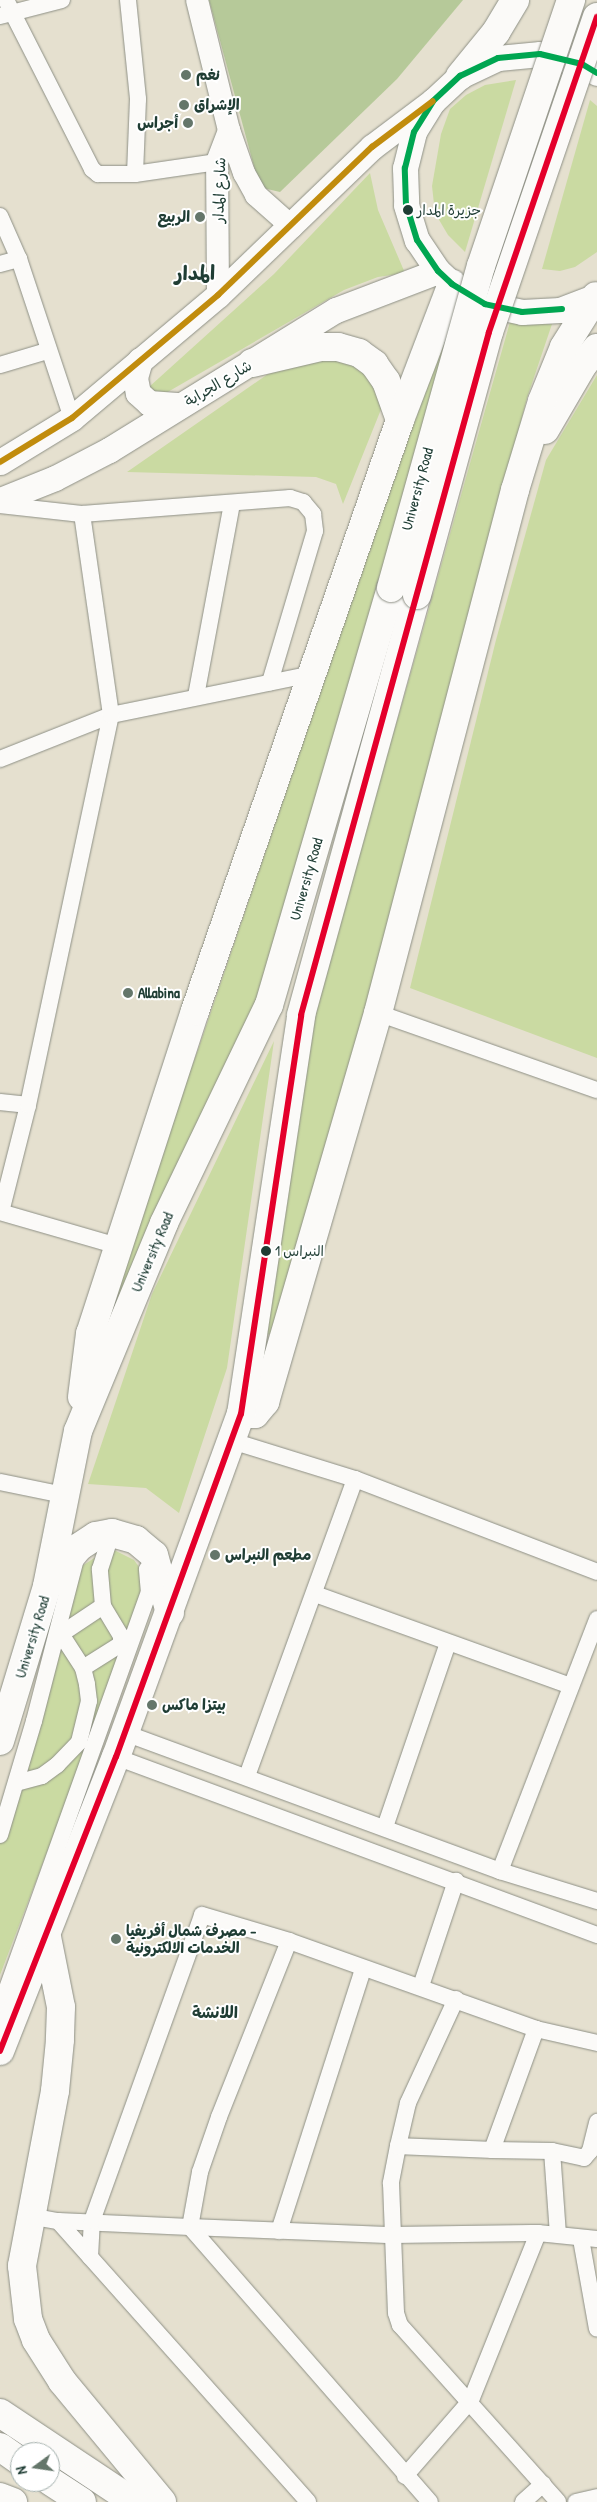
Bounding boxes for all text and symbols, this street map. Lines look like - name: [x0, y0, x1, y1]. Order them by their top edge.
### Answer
- place label: نغم: [196, 66, 220, 84]
- marker: نغم: [180, 69, 192, 81]
- place label: الإشراق: [194, 96, 240, 114]
- marker: الإشراق: [178, 99, 190, 111]
- place label: أجراس: [137, 114, 178, 132]
- marker: أجراس: [182, 117, 194, 129]
- street label: شارع المدار: [209, 157, 229, 223]
- place label: جزيرة المدار: [417, 202, 481, 218]
- marker: جزيرة المدار: [403, 205, 413, 215]
- place label: الربيع: [157, 208, 190, 226]
- marker: الربيع: [194, 211, 206, 223]
- district label: المدار: [175, 260, 215, 284]
- street label: شارع الجرابة: [181, 356, 255, 410]
- street label: University Road: [397, 446, 437, 532]
- street label: University Road: [286, 836, 326, 922]
- place label: Allabina: [138, 984, 180, 1002]
- marker: Allabina: [122, 987, 134, 999]
- street label: University Road: [127, 1209, 177, 1295]
- place label: النبراس 1: [275, 1243, 324, 1259]
- marker: النبراس 1: [261, 1246, 271, 1256]
- place label: مطعم النبراس: [225, 1546, 311, 1564]
- marker: مطعم النبراس: [209, 1549, 221, 1561]
- street label: University Road: [11, 1594, 53, 1680]
- place label: بيتزا ماكس: [162, 1696, 226, 1714]
- marker: بيتزا ماكس: [146, 1699, 158, 1711]
- place label: مصرف شمال أفريفيا - الخدمات الالكترونية: [126, 1921, 256, 1956]
- marker: مصرف شمال أفريفيا - الخدمات الالكترونية: [110, 1933, 122, 1945]
- district label: اللانشة: [192, 2002, 238, 2022]
- north arrow: [10, 2442, 60, 2492]
- text: N: [11, 2465, 31, 2476]

